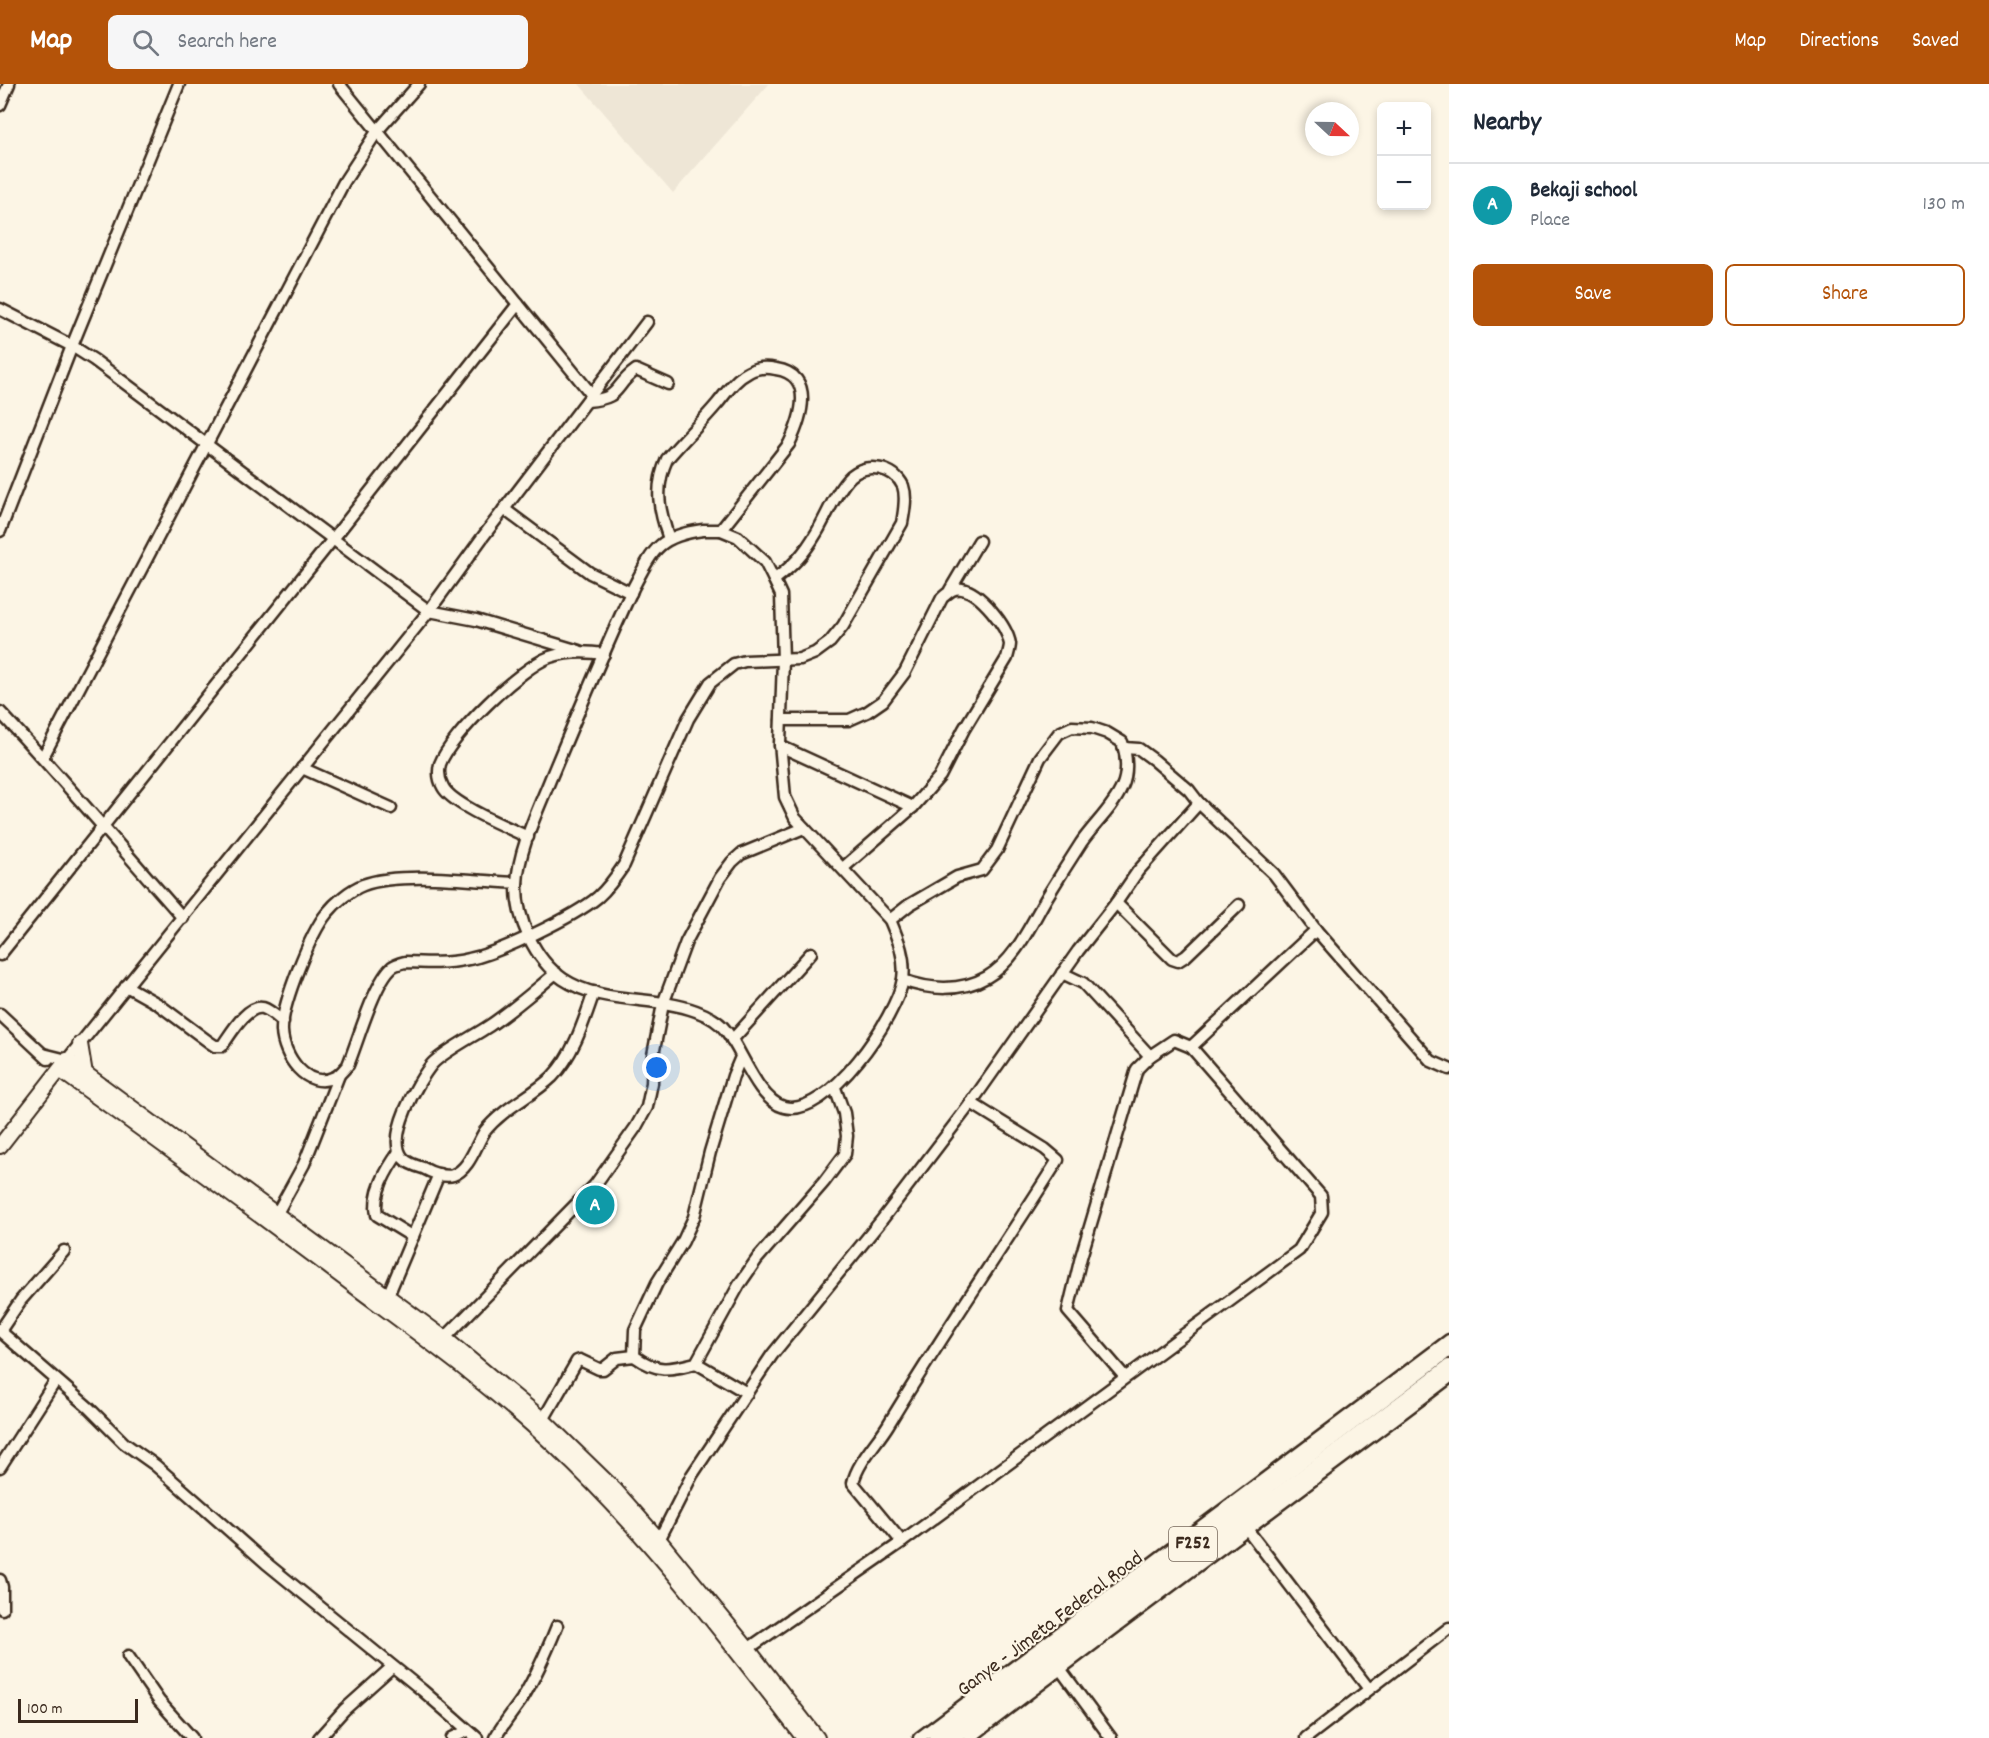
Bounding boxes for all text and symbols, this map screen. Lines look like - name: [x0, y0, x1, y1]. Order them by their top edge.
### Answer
- search box: [108, 15, 528, 69]
- text: Map: [30, 22, 72, 62]
- icon: search: [129, 26, 162, 59]
- text: Search here: [177, 27, 277, 58]
- text: Map: [1735, 27, 1766, 57]
- text: Directions: [1799, 27, 1879, 57]
- text: Saved: [1912, 27, 1959, 57]
- north arrow: [1305, 102, 1359, 156]
- map controls: [1377, 102, 1431, 210]
- button: +: [1377, 102, 1431, 156]
- text: Nearby: [1473, 105, 1541, 142]
- button: −: [1377, 156, 1431, 210]
- text: Bekaji school: [1530, 176, 1637, 207]
- text: A: [1487, 191, 1498, 219]
- text: 130 m: [1923, 191, 1965, 219]
- text: Place: [1530, 207, 1570, 235]
- button: Save: [1473, 264, 1713, 326]
- button: Share: [1725, 264, 1965, 326]
- your location: [642, 1053, 671, 1082]
- pin: A: [576, 1182, 614, 1228]
- road number: F252: [1169, 1527, 1217, 1561]
- street label: Ganye - Jimeta Federal Road: [951, 1545, 1151, 1705]
- scale bar: [18, 1696, 138, 1724]
- text: 100 m: [27, 1698, 63, 1721]

